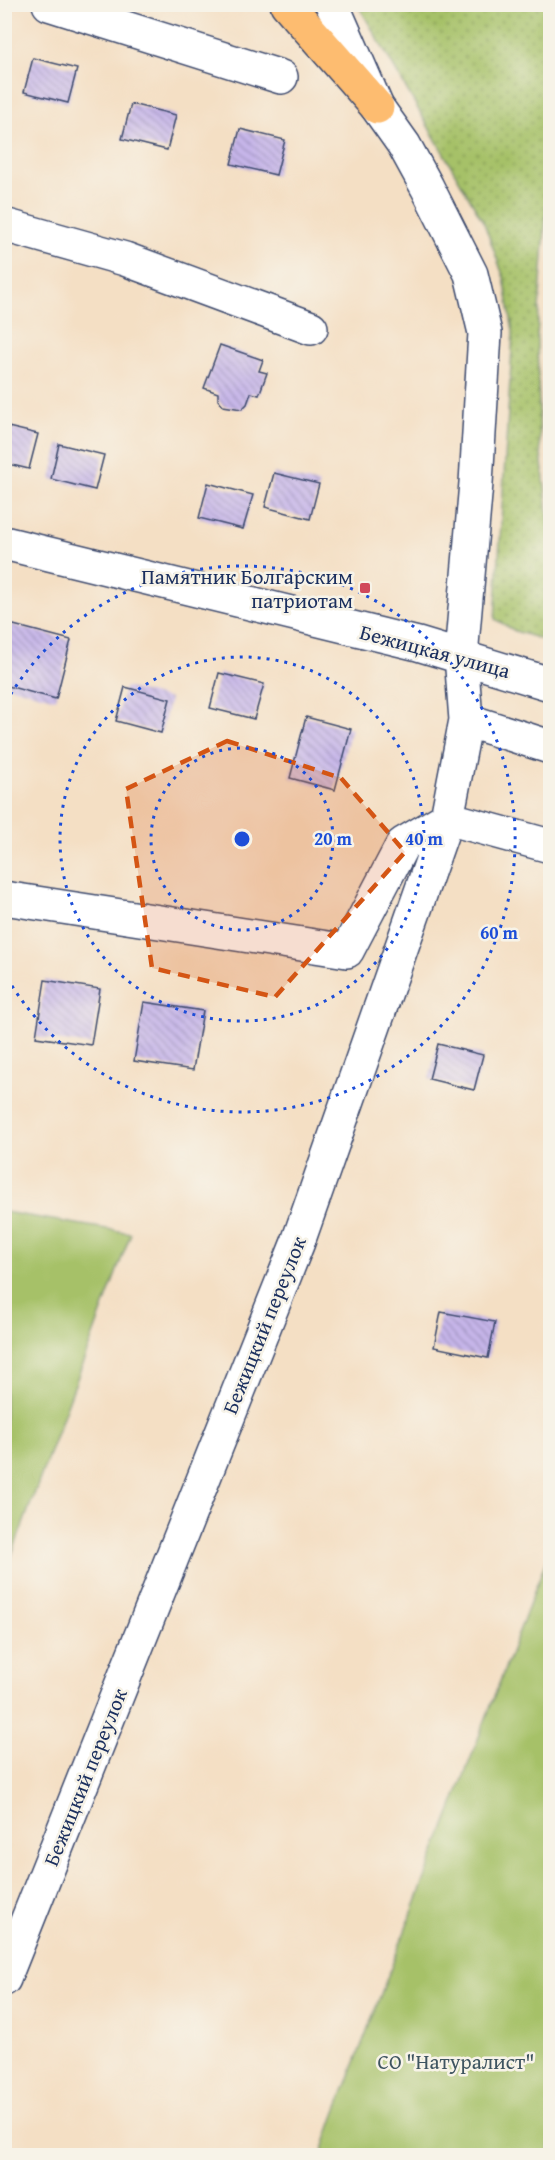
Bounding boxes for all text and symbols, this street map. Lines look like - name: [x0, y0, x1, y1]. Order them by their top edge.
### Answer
- place label: Памятник Болгарским патриотам: [141, 561, 353, 616]
- marker: Памятник Болгарским патриотам: [358, 581, 372, 595]
- street label: Бежицкая улица: [356, 616, 514, 686]
- text: 20 m: [314, 825, 353, 852]
- text: 40 m: [405, 825, 444, 852]
- centre of rings: [232, 829, 252, 849]
- text: 60 m: [480, 919, 519, 946]
- street label: Бежицкий переулок: [214, 1232, 314, 1418]
- street label: Бежицкий переулок: [35, 1684, 135, 1870]
- park label: СО "Натуралист": [378, 2046, 534, 2077]

